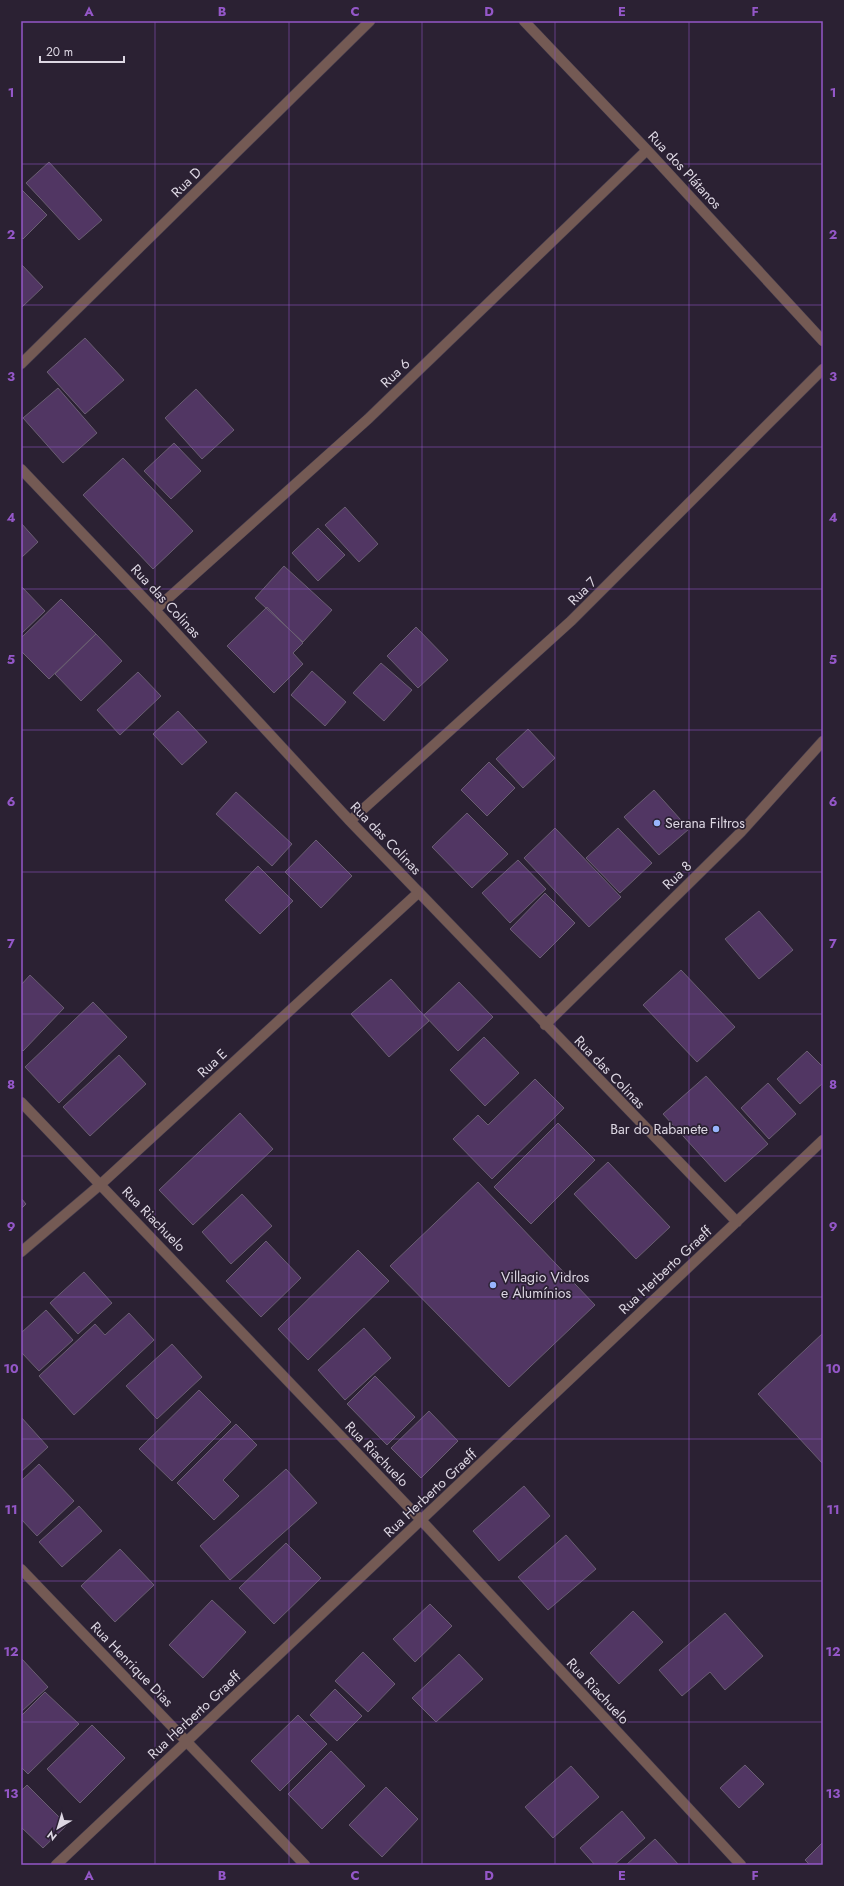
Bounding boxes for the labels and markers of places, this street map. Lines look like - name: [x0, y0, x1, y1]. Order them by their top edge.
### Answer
- place label: Serana Filtros: [665, 813, 745, 833]
- marker: Serana Filtros: [652, 818, 662, 828]
- place label: Bar do Rabanete: [610, 1119, 708, 1139]
- marker: Bar do Rabanete: [711, 1124, 721, 1134]
- place label: Villagio Vidros e Alumínios: [501, 1267, 590, 1303]
- marker: Villagio Vidros e Alumínios: [488, 1280, 498, 1290]

